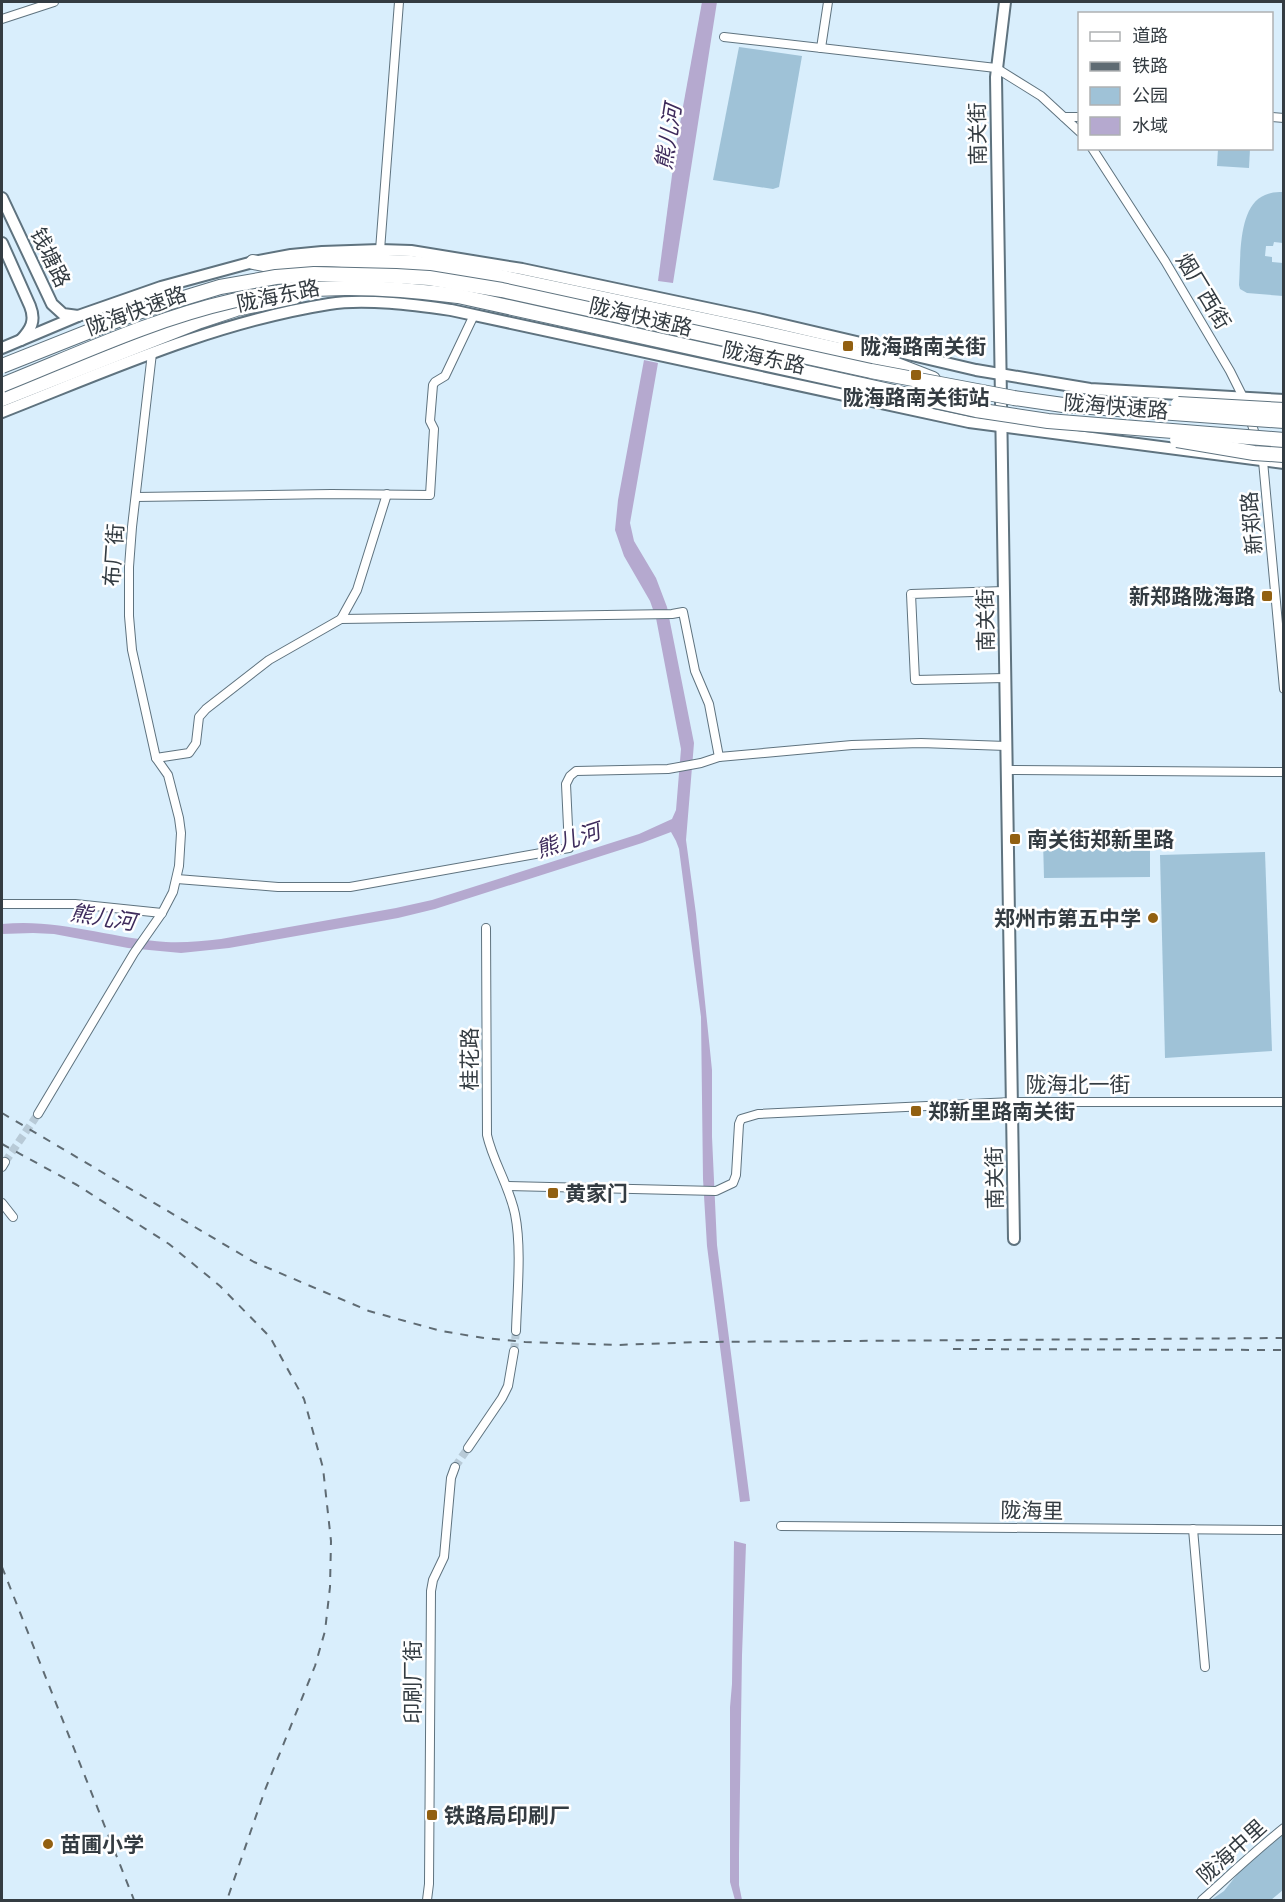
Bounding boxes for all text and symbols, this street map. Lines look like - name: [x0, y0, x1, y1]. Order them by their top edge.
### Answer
- legend: [1078, 12, 1273, 150]
- text: 道路: [1132, 25, 1168, 46]
- text: 铁路: [1132, 55, 1168, 76]
- text: 公园: [1132, 85, 1168, 106]
- water label: 熊儿河: [650, 98, 687, 172]
- street label: 南关街: [964, 102, 990, 166]
- text: 水域: [1132, 115, 1168, 136]
- street label: 钱塘路: [26, 223, 76, 291]
- street label: 烟厂西街: [1172, 249, 1236, 333]
- street label: 陇海东路: [234, 275, 322, 315]
- street label: 陇海快速路: [83, 281, 189, 339]
- street label: 陇海快速路: [587, 292, 695, 340]
- place label: 陇海路南关街: [860, 334, 986, 358]
- street label: 陇海东路: [720, 337, 808, 377]
- marker: 陇海路南关街: [841, 339, 855, 353]
- marker: 陇海路南关街站: [909, 368, 923, 382]
- place label: 陇海路南关街站: [843, 385, 990, 409]
- street label: 陇海快速路: [1063, 389, 1169, 423]
- street label: 新郑路: [1236, 491, 1266, 555]
- street label: 布厂街: [99, 523, 127, 587]
- place label: 新郑路陇海路: [1129, 584, 1255, 608]
- street label: 南关街: [972, 588, 998, 652]
- marker: 新郑路陇海路: [1260, 589, 1274, 603]
- water label: 熊儿河: [533, 816, 607, 863]
- place label: 南关街郑新里路: [1027, 827, 1174, 851]
- marker: 南关街郑新里路: [1008, 832, 1022, 846]
- water label: 熊儿河: [68, 899, 142, 936]
- place label: 郑州市第五中学: [994, 906, 1141, 930]
- marker: 郑州市第五中学: [1146, 911, 1160, 925]
- street label: 桂花路: [457, 1028, 481, 1091]
- street label: 陇海北一街: [1026, 1072, 1131, 1096]
- place label: 郑新里路南关街: [928, 1099, 1075, 1123]
- marker: 郑新里路南关街: [909, 1104, 923, 1118]
- street label: 南关街: [981, 1146, 1007, 1210]
- place label: 黄家门: [565, 1181, 628, 1205]
- marker: 黄家门: [546, 1186, 560, 1200]
- street label: 陇海里: [1000, 1497, 1064, 1523]
- street label: 印刷厂街: [400, 1640, 424, 1724]
- place label: 铁路局印刷厂: [444, 1803, 570, 1827]
- marker: 铁路局印刷厂: [425, 1808, 439, 1822]
- street label: 陇海中里: [1192, 1814, 1270, 1888]
- place label: 苗圃小学: [60, 1832, 144, 1856]
- marker: 苗圃小学: [41, 1837, 55, 1851]

